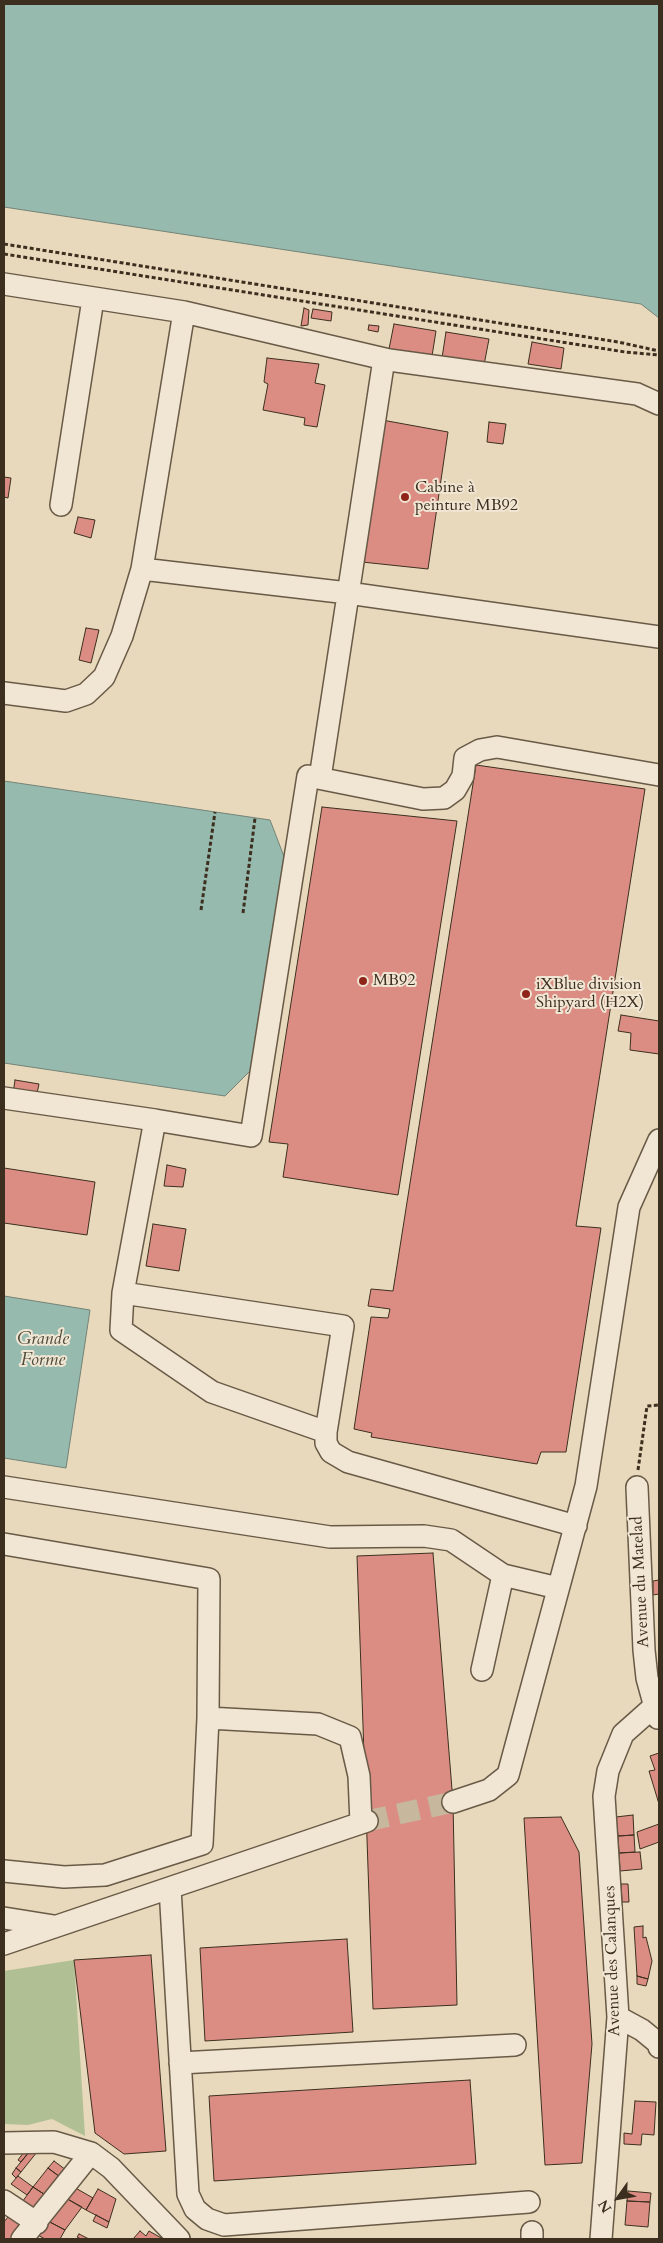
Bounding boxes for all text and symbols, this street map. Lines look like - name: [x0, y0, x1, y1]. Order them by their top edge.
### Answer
- place label: Cabine à peinture MB92: [415, 478, 518, 516]
- marker: Cabine à peinture MB92: [399, 491, 411, 503]
- place label: MB92: [373, 971, 415, 991]
- marker: MB92: [357, 975, 369, 987]
- place label: iXBlue division Shipyard (H2X): [536, 975, 644, 1013]
- marker: iXBlue division Shipyard (H2X): [520, 988, 532, 1000]
- water label: Grande Forme: [17, 1329, 69, 1372]
- street label: Avenue du Matelad: [628, 1516, 654, 1648]
- street label: Avenue des Calanques: [601, 1885, 625, 2037]
- north arrow: [593, 2173, 643, 2223]
- text: N: [594, 2196, 616, 2216]

